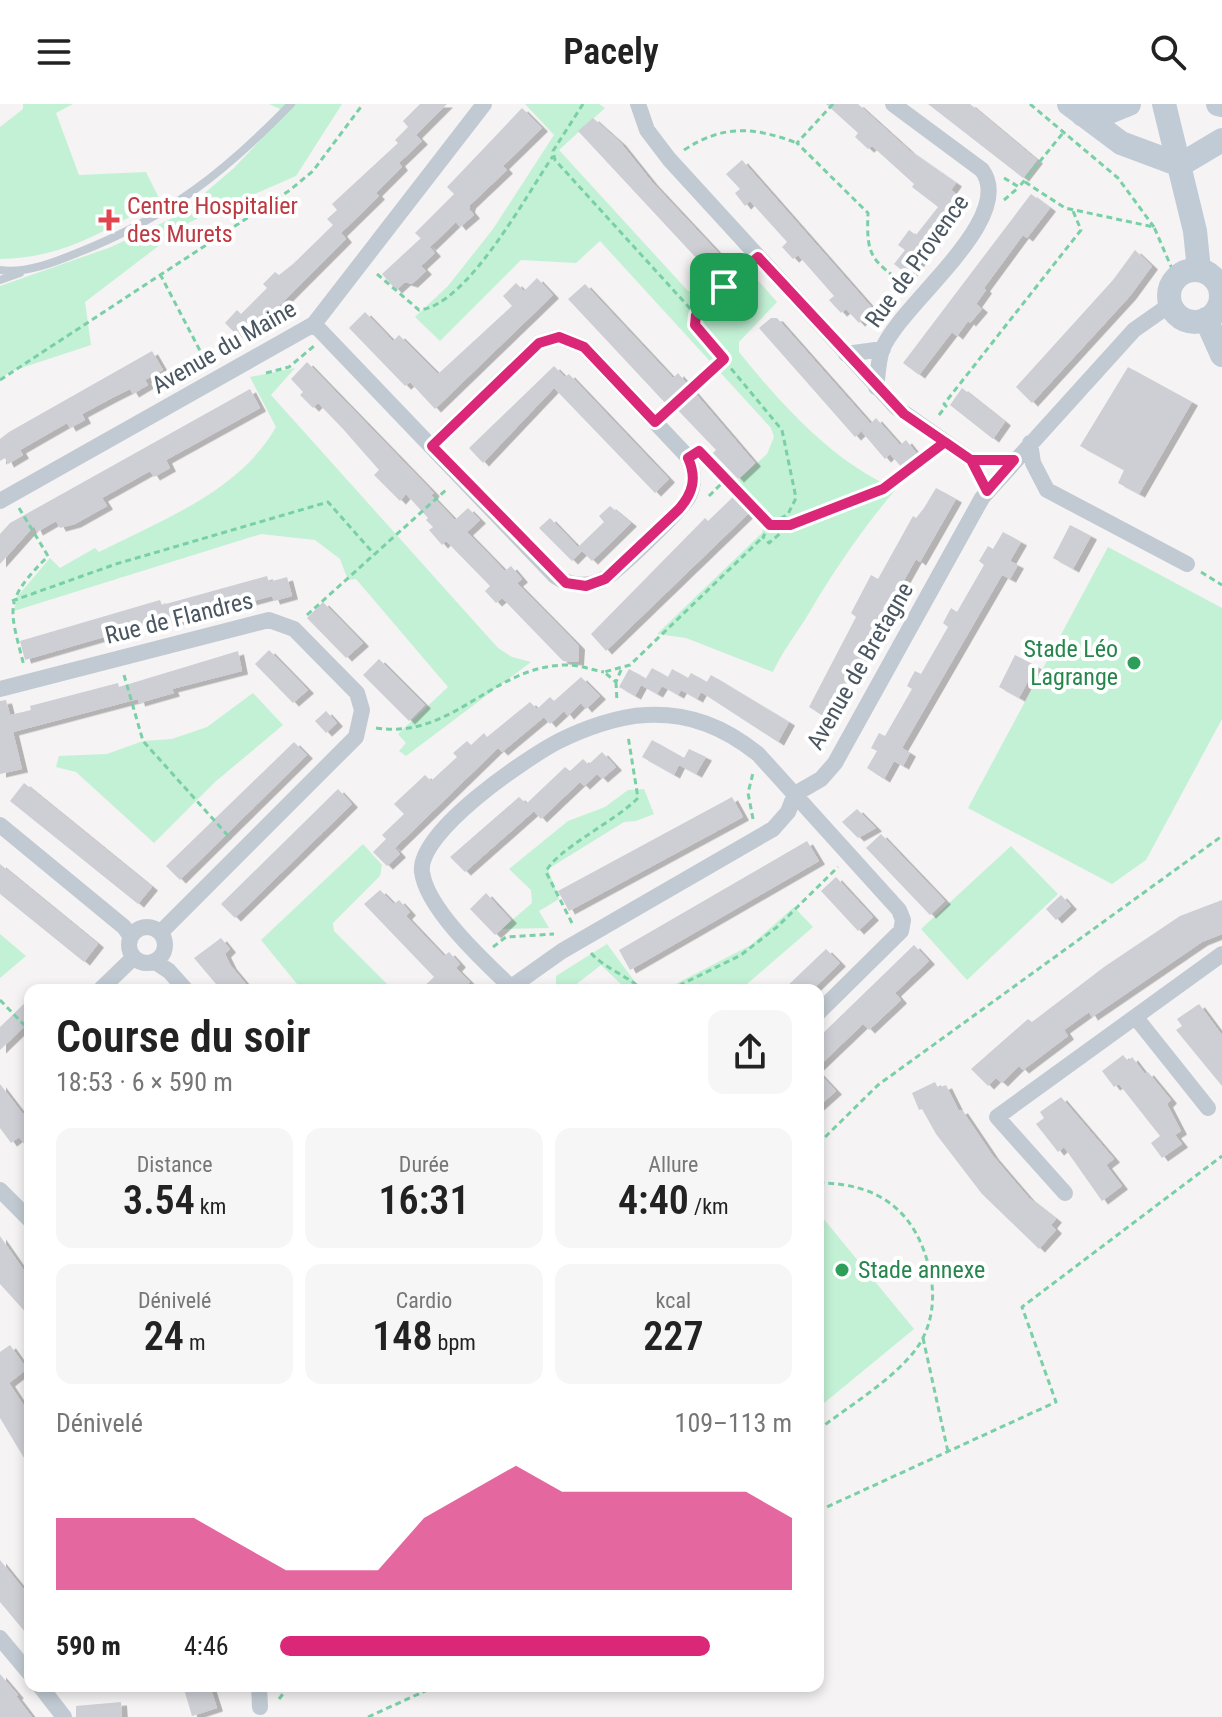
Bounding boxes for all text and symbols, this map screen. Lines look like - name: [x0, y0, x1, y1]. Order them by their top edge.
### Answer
- icon: menu: [32, 30, 76, 74]
- icon: search: [1146, 30, 1190, 74]
- text: Pacely: [563, 31, 659, 73]
- street label: Rue de Provence: [859, 189, 975, 333]
- place label: Centre Hospitalier des Murets: [127, 192, 298, 248]
- marker: Centre Hospitalier des Murets: [98, 209, 120, 231]
- pin: [690, 253, 758, 321]
- icon: arrive: [702, 265, 746, 309]
- street label: Avenue du Maine: [147, 294, 301, 400]
- street label: Avenue de Bretagne: [801, 578, 919, 754]
- street label: Rue de Flandres: [102, 586, 256, 650]
- place label: Stade Léo Lagrange: [1024, 635, 1118, 691]
- marker: Stade Léo Lagrange: [1125, 654, 1143, 672]
- button: share: [708, 1010, 792, 1094]
- text: Course du soir: [56, 1011, 311, 1063]
- text: 18:53 · 6 × 590 m: [56, 1067, 233, 1097]
- text: Distance: [137, 1152, 213, 1177]
- text: Durée: [399, 1152, 449, 1177]
- text: Allure: [648, 1152, 698, 1177]
- text: 3.54: [123, 1177, 195, 1224]
- text: 16:31: [378, 1177, 470, 1224]
- text: 4:40: [618, 1177, 689, 1224]
- text: km: [195, 1194, 226, 1219]
- text: /km: [689, 1194, 729, 1219]
- place label: Stade annexe: [858, 1256, 985, 1284]
- marker: Stade annexe: [833, 1261, 851, 1279]
- text: Dénivelé: [138, 1288, 211, 1313]
- text: Cardio: [396, 1288, 452, 1313]
- text: kcal: [656, 1288, 691, 1313]
- text: 24: [144, 1313, 184, 1360]
- text: 148: [372, 1313, 433, 1360]
- text: 227: [643, 1313, 704, 1360]
- text: m: [184, 1330, 206, 1355]
- text: bpm: [433, 1330, 476, 1355]
- text: Dénivelé: [56, 1408, 143, 1438]
- text: 109–113 m: [675, 1408, 792, 1438]
- text: 590 m: [56, 1631, 121, 1661]
- text: 4:46: [184, 1631, 229, 1661]

